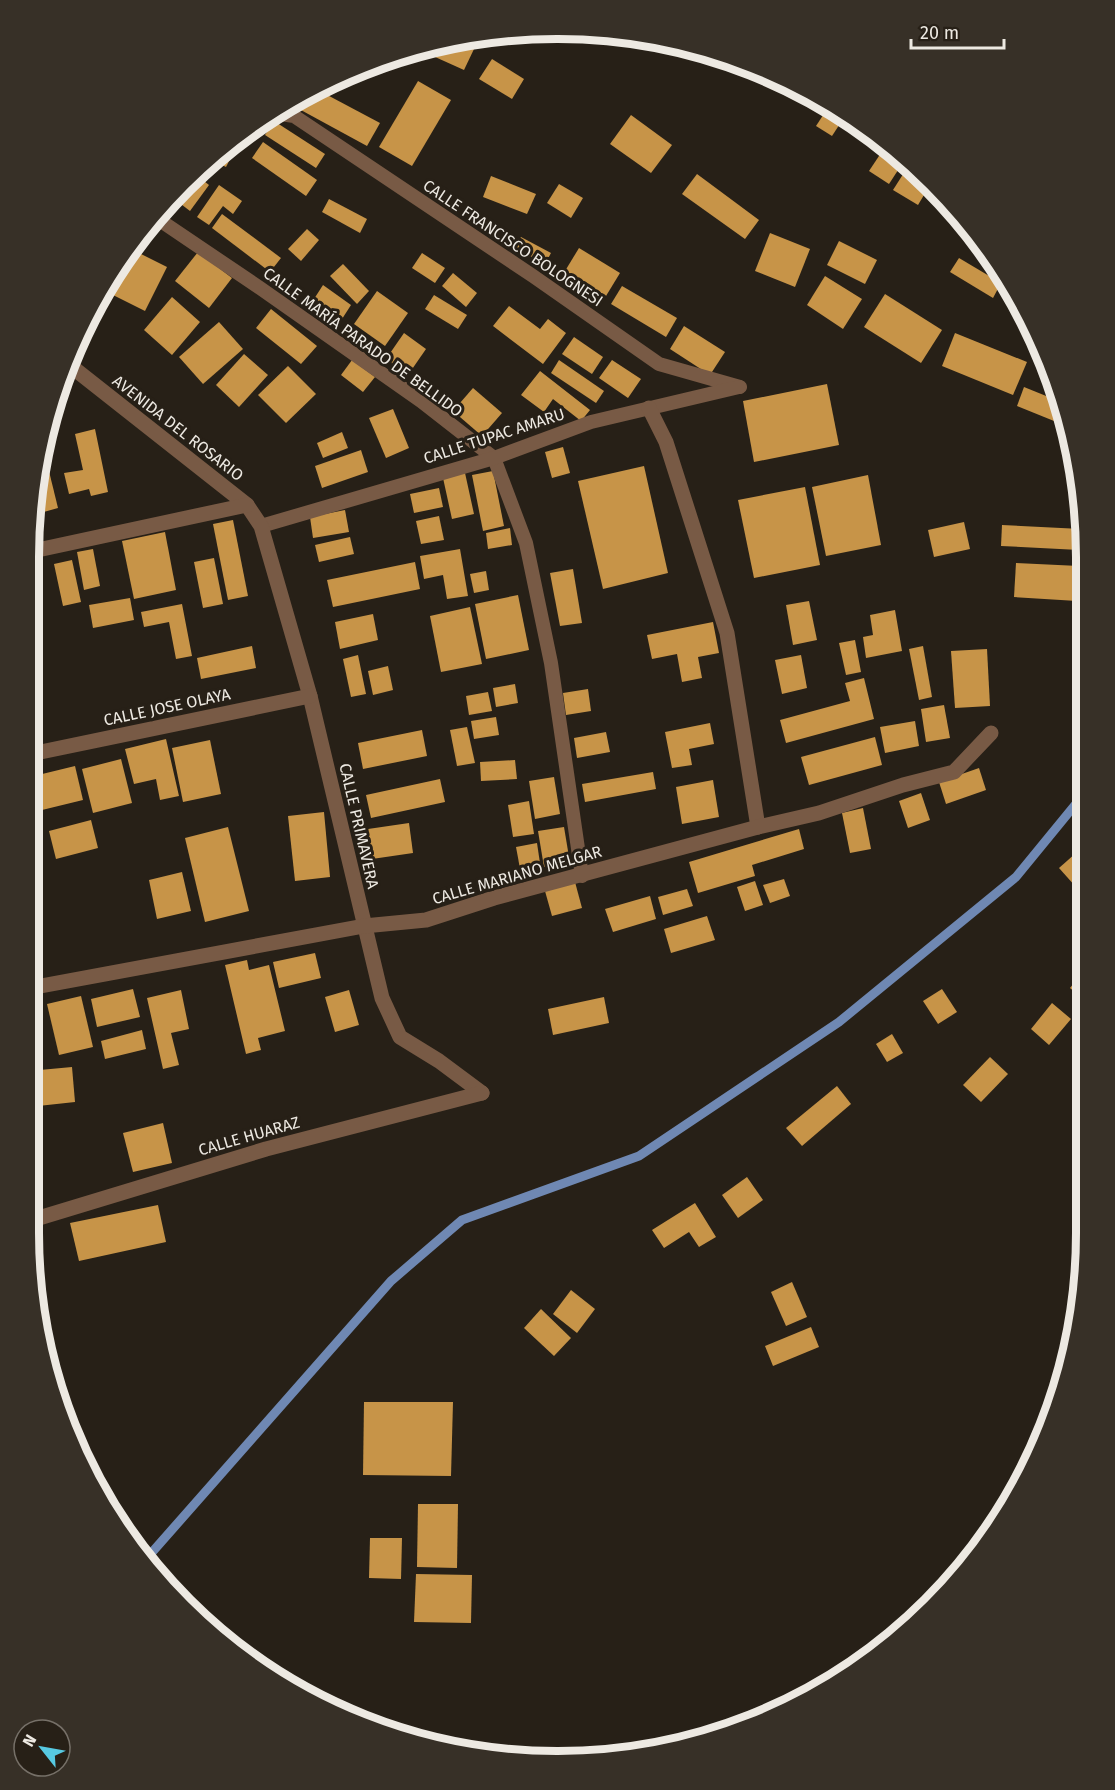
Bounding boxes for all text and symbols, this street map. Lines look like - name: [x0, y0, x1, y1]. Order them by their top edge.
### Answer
- scale bar: [911, 12, 1004, 50]
- text: 20 m: [920, 22, 959, 44]
- street label: CALLE FRANCISCO BOLOGNESI: [419, 176, 607, 310]
- street label: CALLE MARÍA PARADO DE BELLIDO: [260, 262, 467, 421]
- street label: AVENIDA DEL ROSARIO: [109, 371, 247, 485]
- street label: CALLE TUPAC AMARU: [421, 404, 567, 468]
- street label: CALLE JOSE OLAYA: [102, 684, 233, 730]
- street label: CALLE PRIMAVERA: [335, 761, 383, 891]
- street label: CALLE MARIANO MELGAR: [430, 842, 604, 908]
- street label: CALLE HUARAZ: [196, 1112, 302, 1160]
- north arrow: [12, 1718, 72, 1778]
- text: N: [19, 1731, 40, 1750]

